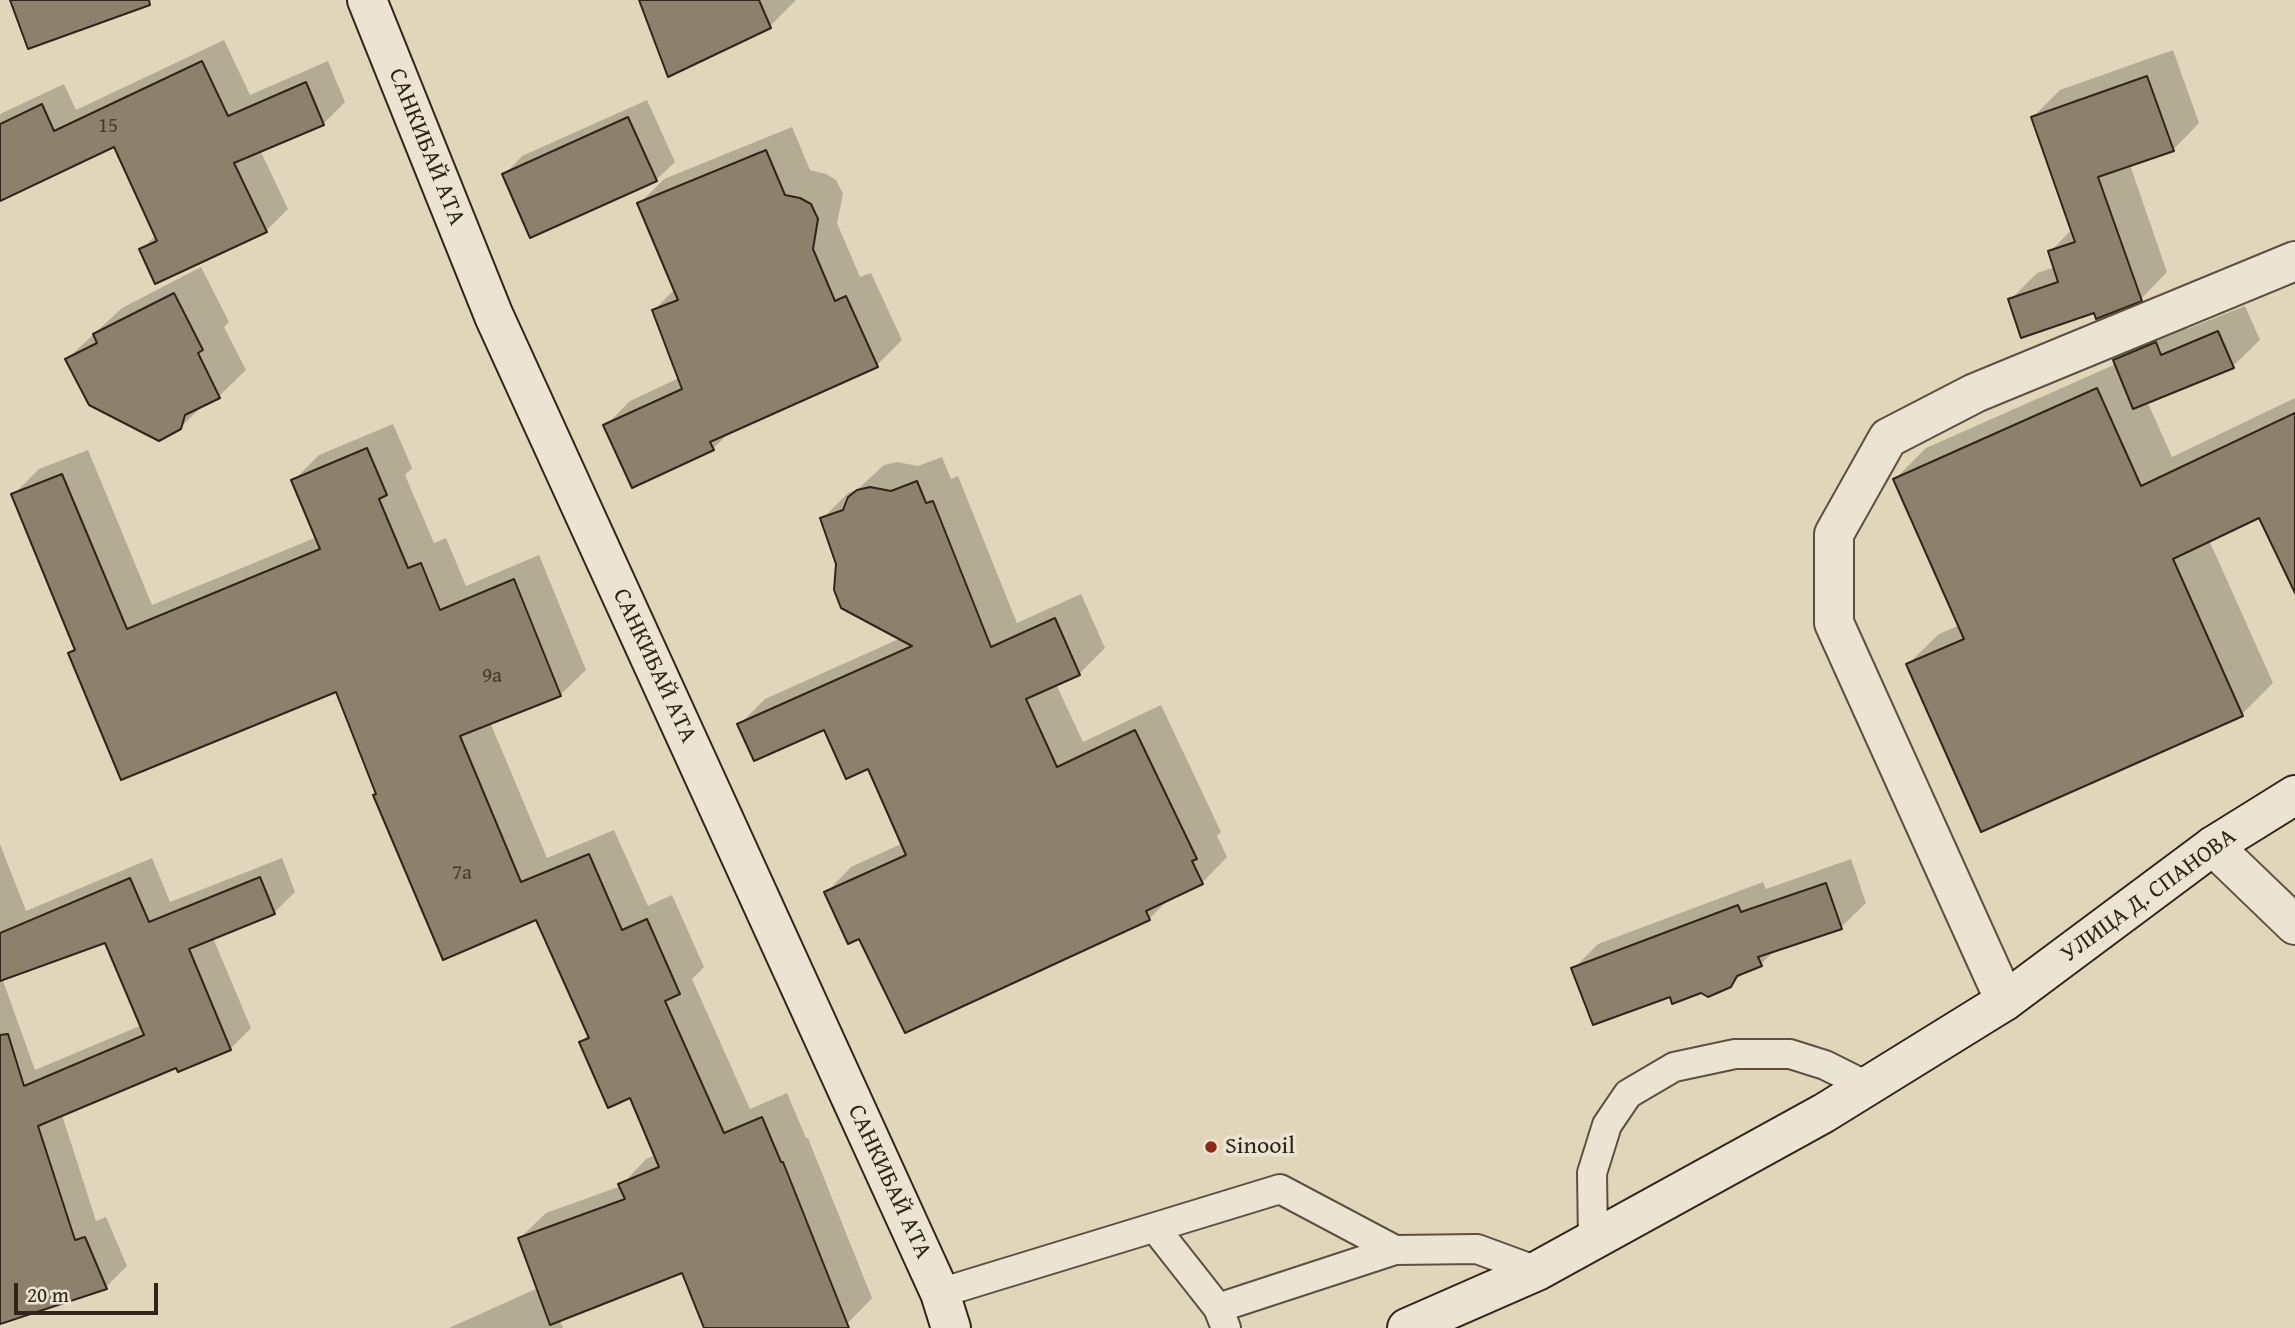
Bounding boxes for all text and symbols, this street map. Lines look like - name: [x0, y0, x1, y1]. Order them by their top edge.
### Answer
- street label: САНКИБАЙ АТА: [381, 64, 471, 230]
- house number: 15: [98, 114, 118, 140]
- street label: САНКИБАЙ АТА: [606, 584, 702, 748]
- house number: 9а: [482, 664, 502, 690]
- street label: УЛИЦА Д. СПАНОВА: [2056, 823, 2242, 969]
- house number: 7а: [452, 861, 472, 887]
- street label: САНКИБАЙ АТА: [841, 1100, 937, 1264]
- place label: Sinooil: [1225, 1133, 1295, 1161]
- marker: Sinooil: [1203, 1139, 1219, 1155]
- scale bar: [18, 1268, 161, 1312]
- text: 20 m: [27, 1279, 69, 1310]

